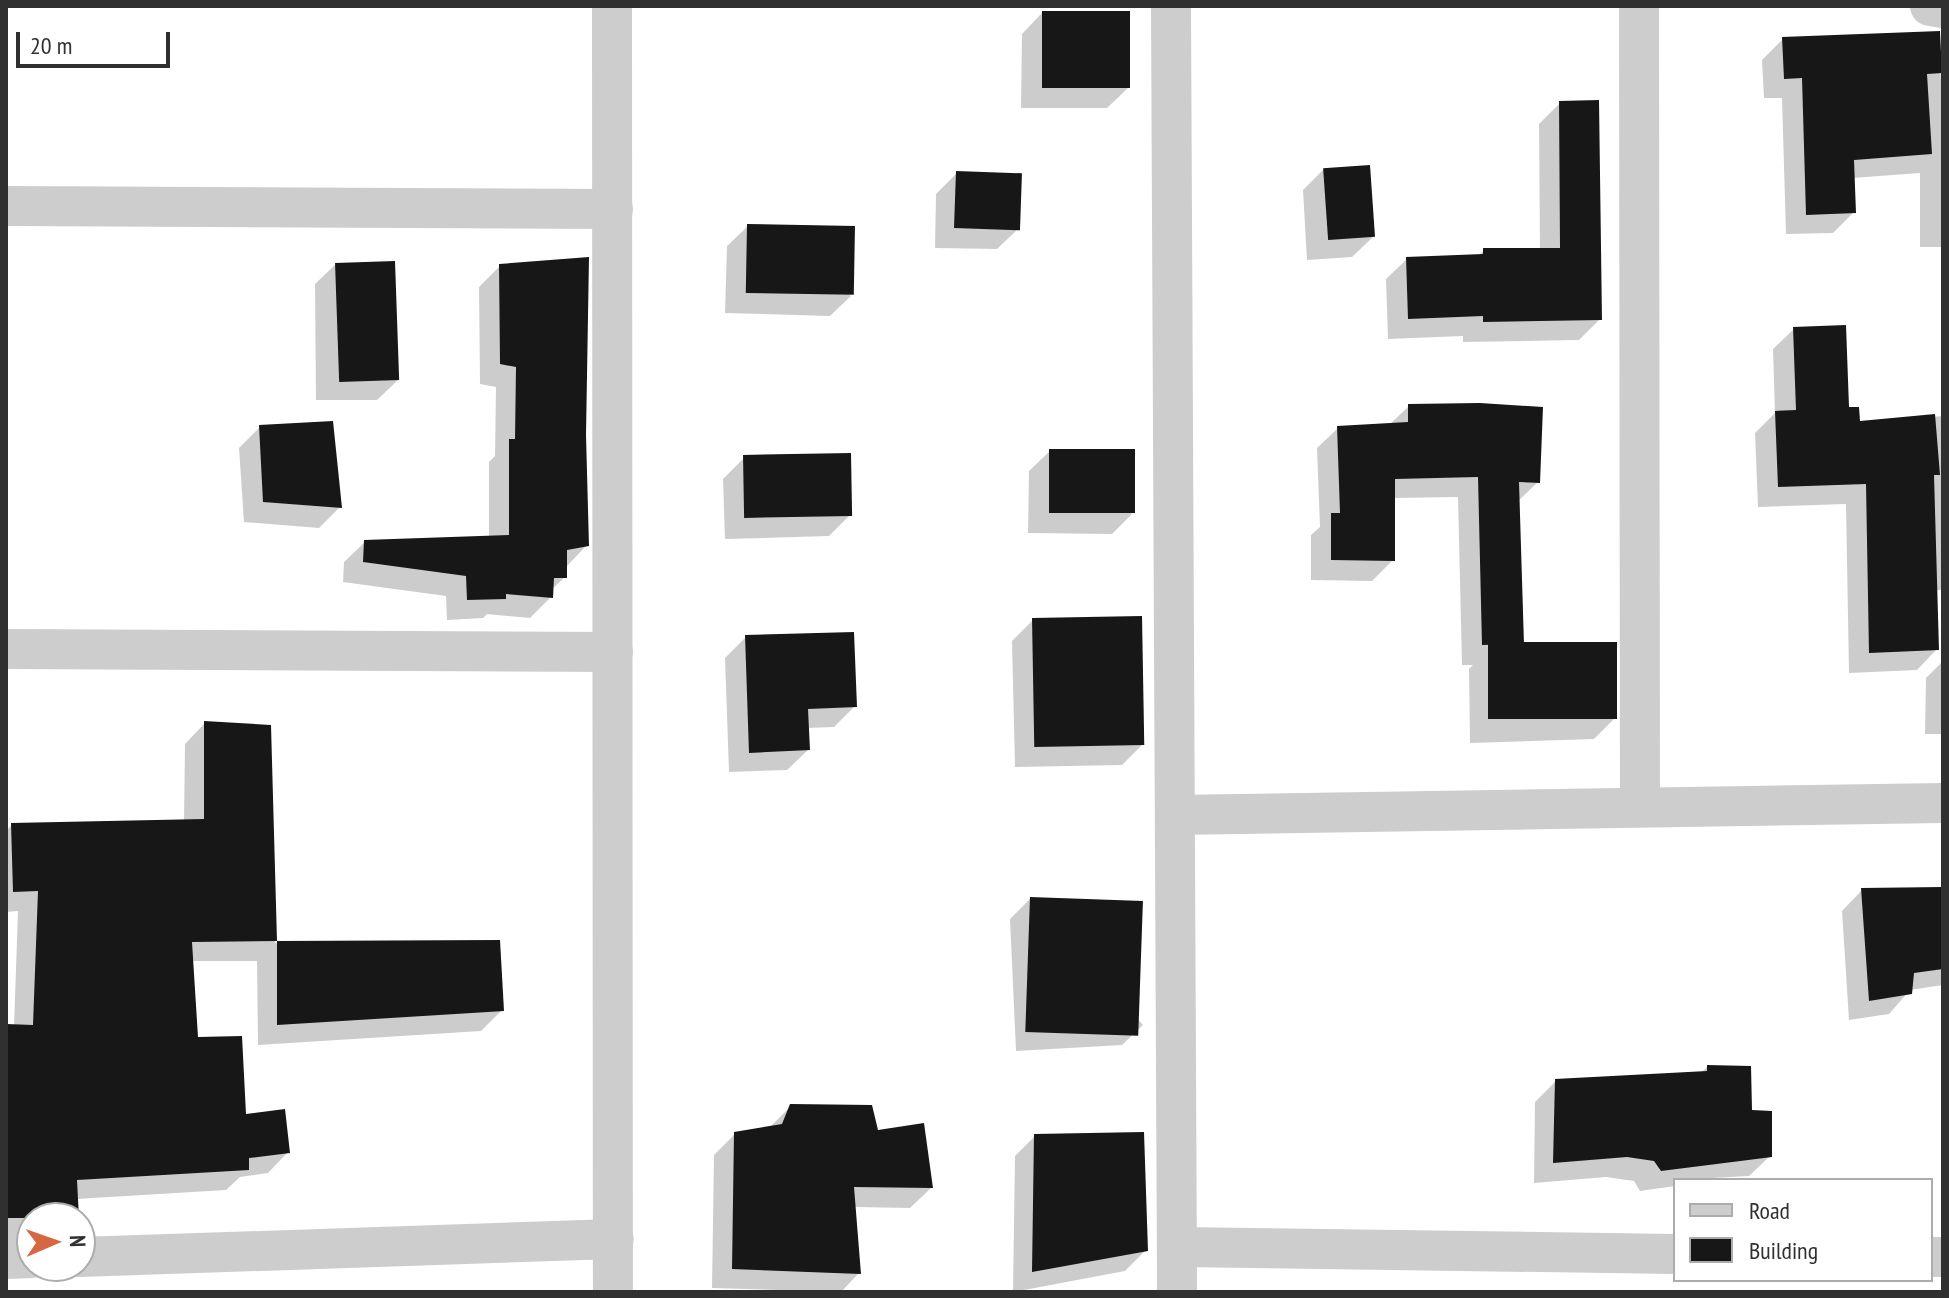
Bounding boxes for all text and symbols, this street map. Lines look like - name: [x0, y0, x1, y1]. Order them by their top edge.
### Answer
- scale bar: [20, 16, 174, 66]
- text: 20 m: [30, 30, 72, 61]
- legend: [1673, 1178, 1933, 1282]
- text: Road: [1749, 1195, 1790, 1226]
- north arrow: [16, 1202, 96, 1282]
- text: N: [64, 1235, 92, 1248]
- text: Building: [1749, 1235, 1818, 1266]

